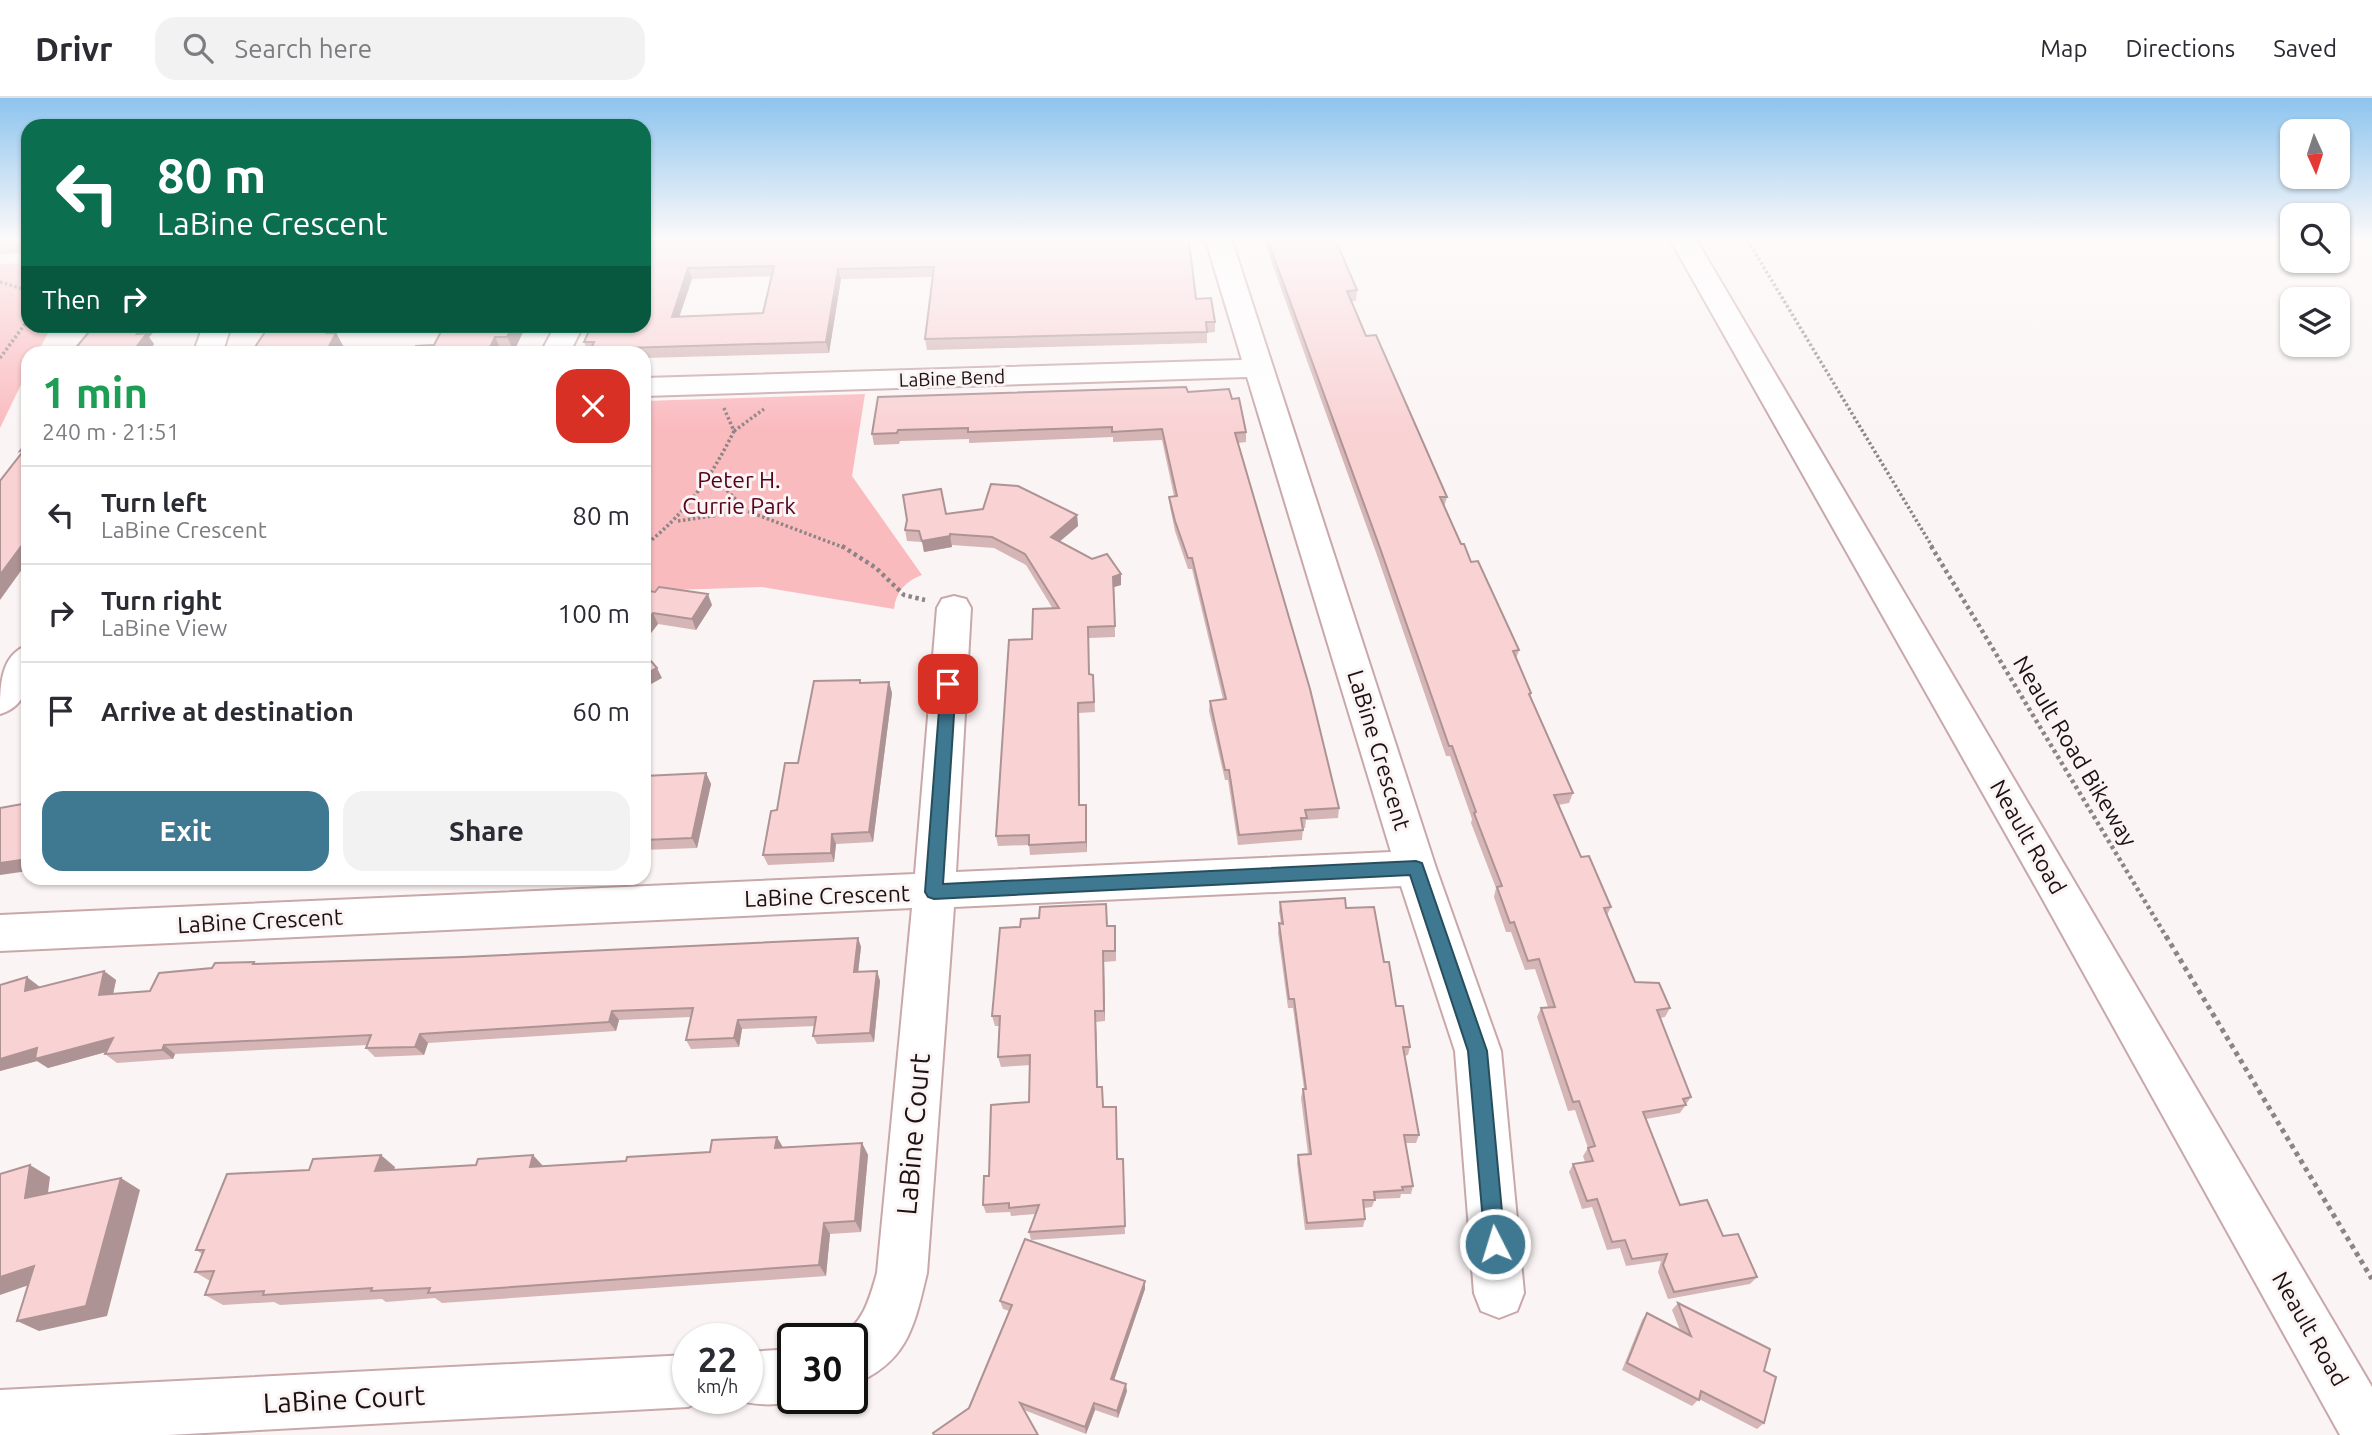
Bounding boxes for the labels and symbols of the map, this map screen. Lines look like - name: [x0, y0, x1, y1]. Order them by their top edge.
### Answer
- north arrow: [2280, 119, 2350, 189]
- street label: LaBine Bend: [898, 365, 1006, 391]
- park label: Peter H. Currie Park: [682, 467, 796, 518]
- street label: Neault Road Bikeway: [2007, 651, 2143, 851]
- pin: [918, 654, 978, 714]
- street label: LaBine Crescent: [1343, 667, 1416, 833]
- street label: Neault Road: [1984, 775, 2072, 899]
- street label: LaBine Crescent: [744, 880, 910, 911]
- street label: LaBine Crescent: [177, 904, 343, 937]
- street label: LaBine Court: [890, 1052, 935, 1216]
- position arrow: [1458, 1207, 1532, 1281]
- street label: Neault Road: [2268, 1267, 2353, 1390]
- speed limit sign: 30: [777, 1323, 868, 1414]
- street label: LaBine Court: [262, 1379, 426, 1418]

